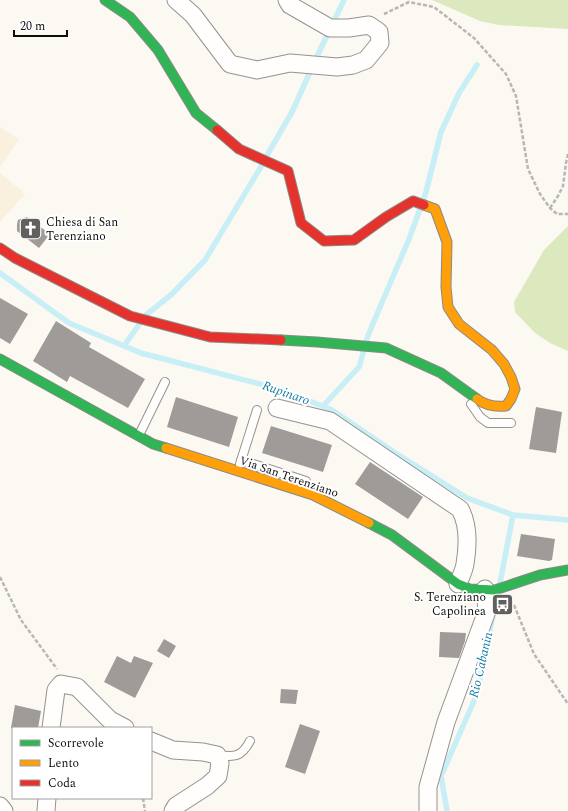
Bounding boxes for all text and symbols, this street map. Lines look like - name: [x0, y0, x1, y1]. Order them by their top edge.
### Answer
- scale bar: [14, 12, 67, 38]
- text: 20 m: [20, 17, 45, 36]
- place label: Chiesa di San Terenziano: [46, 213, 118, 246]
- church icon: Chiesa di San Terenziano: [18, 216, 44, 242]
- water label: Rupinaro: [259, 376, 313, 410]
- street label: Via San Terenziano: [237, 451, 341, 503]
- place label: S. Terenziano Capolinea: [414, 588, 486, 621]
- bus stop icon: S. Terenziano Capolinea: [489, 591, 515, 617]
- water label: Rio Cabanin: [464, 630, 498, 700]
- legend: [12, 727, 152, 799]
- text: Scorrevole: [48, 734, 104, 753]
- text: Lento: [48, 754, 79, 773]
- text: Coda: [48, 774, 76, 793]

